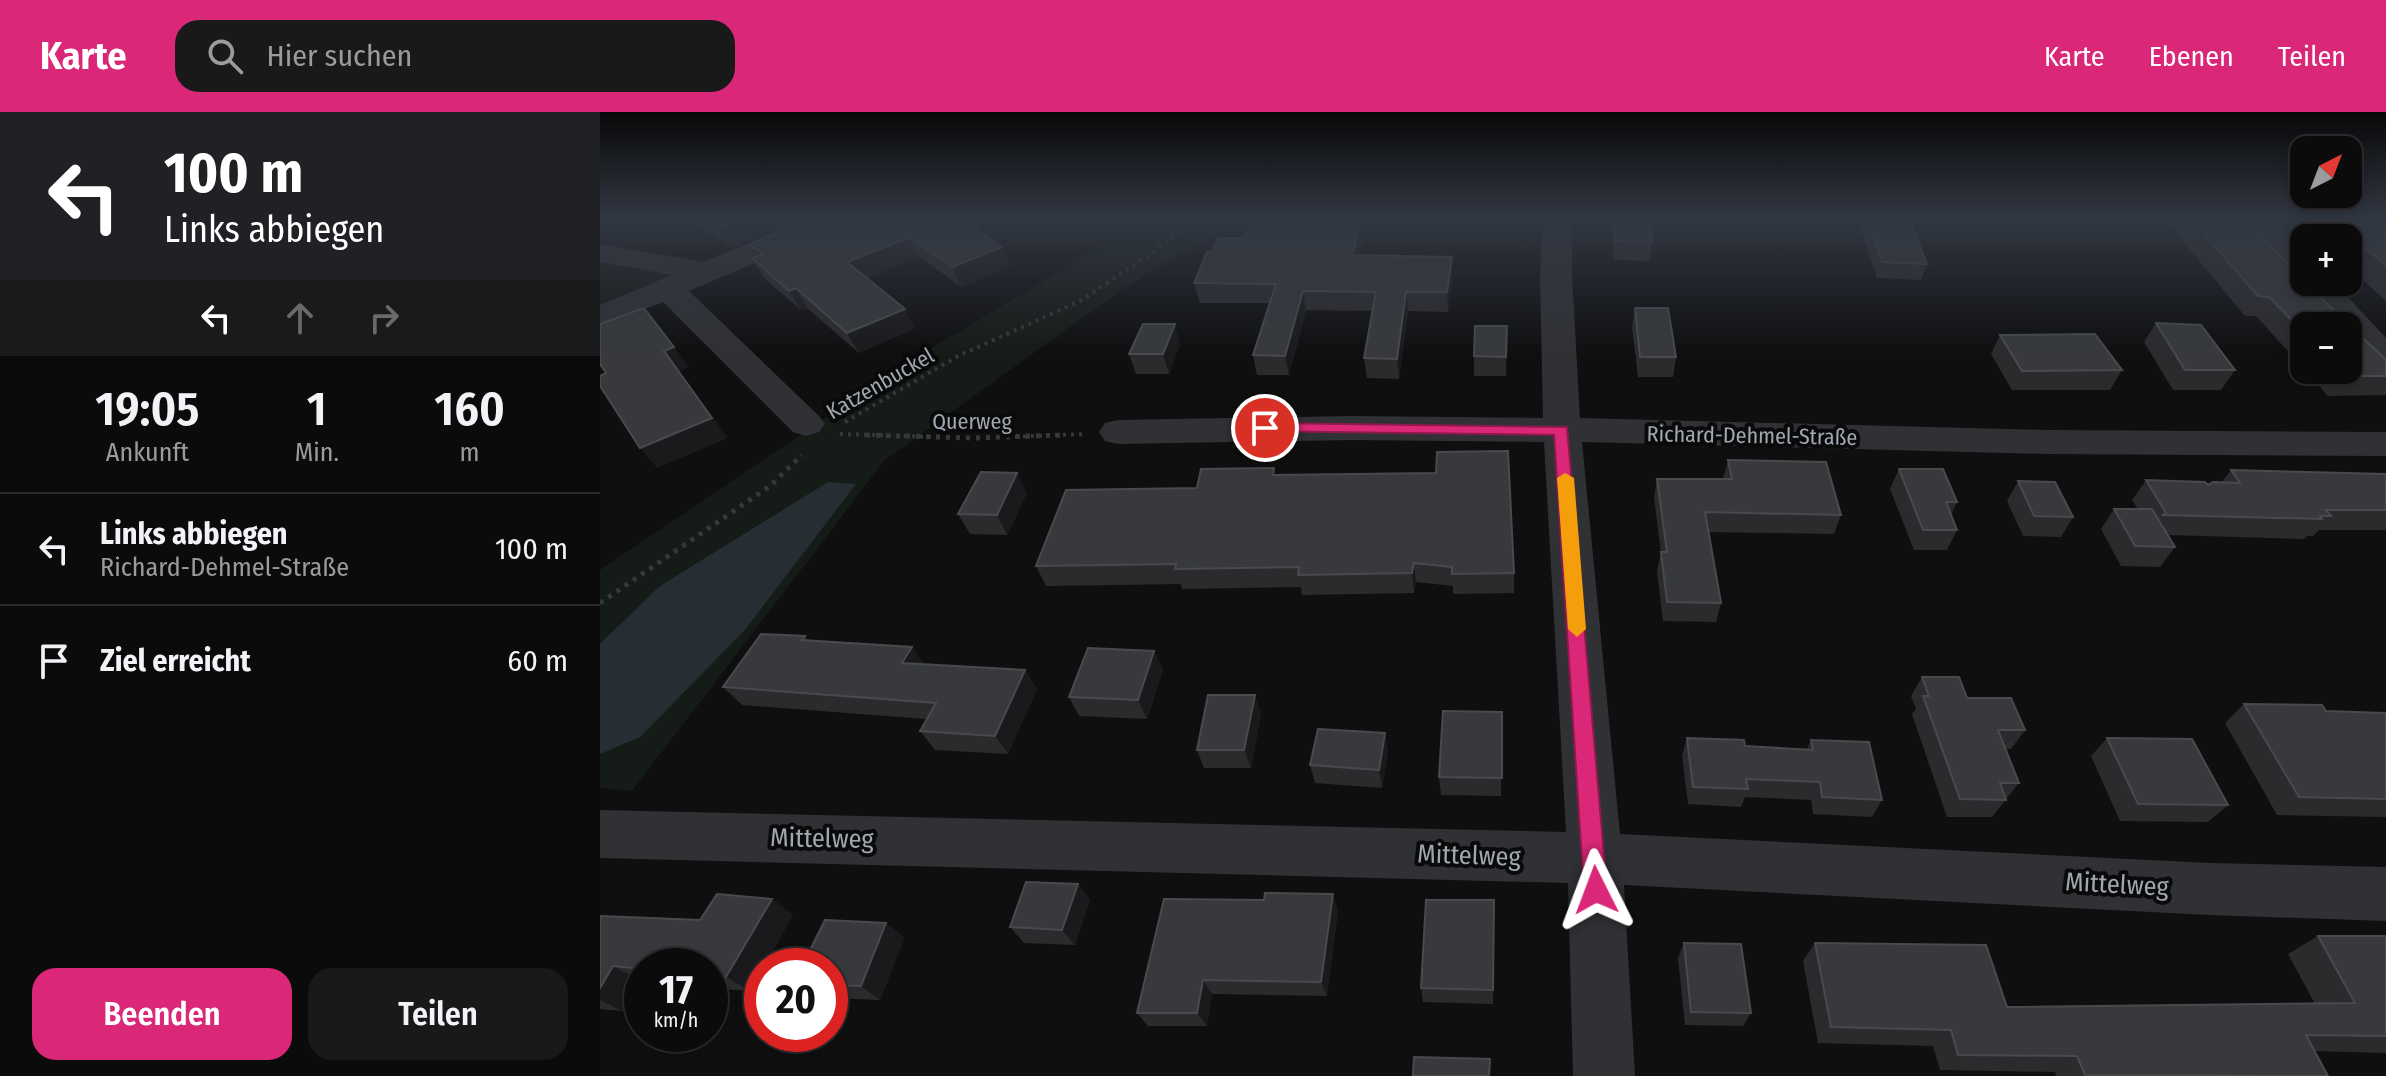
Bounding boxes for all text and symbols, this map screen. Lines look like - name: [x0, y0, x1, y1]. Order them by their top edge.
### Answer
- search box: [175, 20, 735, 92]
- text: Karte: [40, 33, 127, 79]
- icon: search: [203, 34, 247, 78]
- text: Hier suchen: [267, 38, 412, 74]
- text: Karte: [2044, 40, 2105, 73]
- text: Ebenen: [2149, 40, 2234, 73]
- text: Teilen: [2278, 40, 2346, 73]
- north arrow: [2290, 136, 2362, 208]
- map controls: [2290, 136, 2362, 384]
- text: 100 m: [164, 140, 303, 207]
- icon: left: [32, 144, 136, 248]
- text: Links abbiegen: [164, 208, 384, 252]
- button: +: [2290, 224, 2362, 296]
- icon: left: [194, 296, 238, 340]
- icon: ahead: [278, 296, 322, 340]
- icon: right: [362, 296, 406, 340]
- button: −: [2290, 312, 2362, 384]
- street label: Katzenbuckel: [822, 342, 939, 425]
- text: 19:05: [95, 380, 200, 438]
- text: 1: [307, 380, 327, 438]
- text: 160: [434, 380, 505, 438]
- pin: [1231, 394, 1299, 462]
- icon: arrive: [1243, 406, 1287, 450]
- street label: Querweg: [932, 408, 1012, 435]
- street label: Richard-Dehmel-Straße: [1646, 420, 1858, 451]
- text: Ankunft: [106, 437, 189, 468]
- text: Min.: [295, 437, 339, 468]
- text: m: [459, 437, 479, 468]
- text: Links abbiegen: [100, 516, 288, 552]
- icon: left: [32, 527, 76, 571]
- text: 100 m: [495, 531, 568, 567]
- text: Richard-Dehmel-Straße: [100, 552, 349, 583]
- icon: arrive: [32, 639, 76, 683]
- text: Ziel erreicht: [100, 643, 251, 679]
- text: 60 m: [507, 643, 568, 679]
- street label: Mittelweg: [770, 822, 875, 855]
- street label: Mittelweg: [1417, 838, 1522, 873]
- position arrow: [1554, 848, 1638, 932]
- street label: Mittelweg: [2064, 866, 2170, 903]
- speed limit sign: 20: [744, 948, 848, 1052]
- text: 17: [659, 966, 693, 1014]
- button: Beenden: [32, 968, 292, 1060]
- button: Teilen: [308, 968, 568, 1060]
- text: km/h: [654, 1008, 698, 1032]

